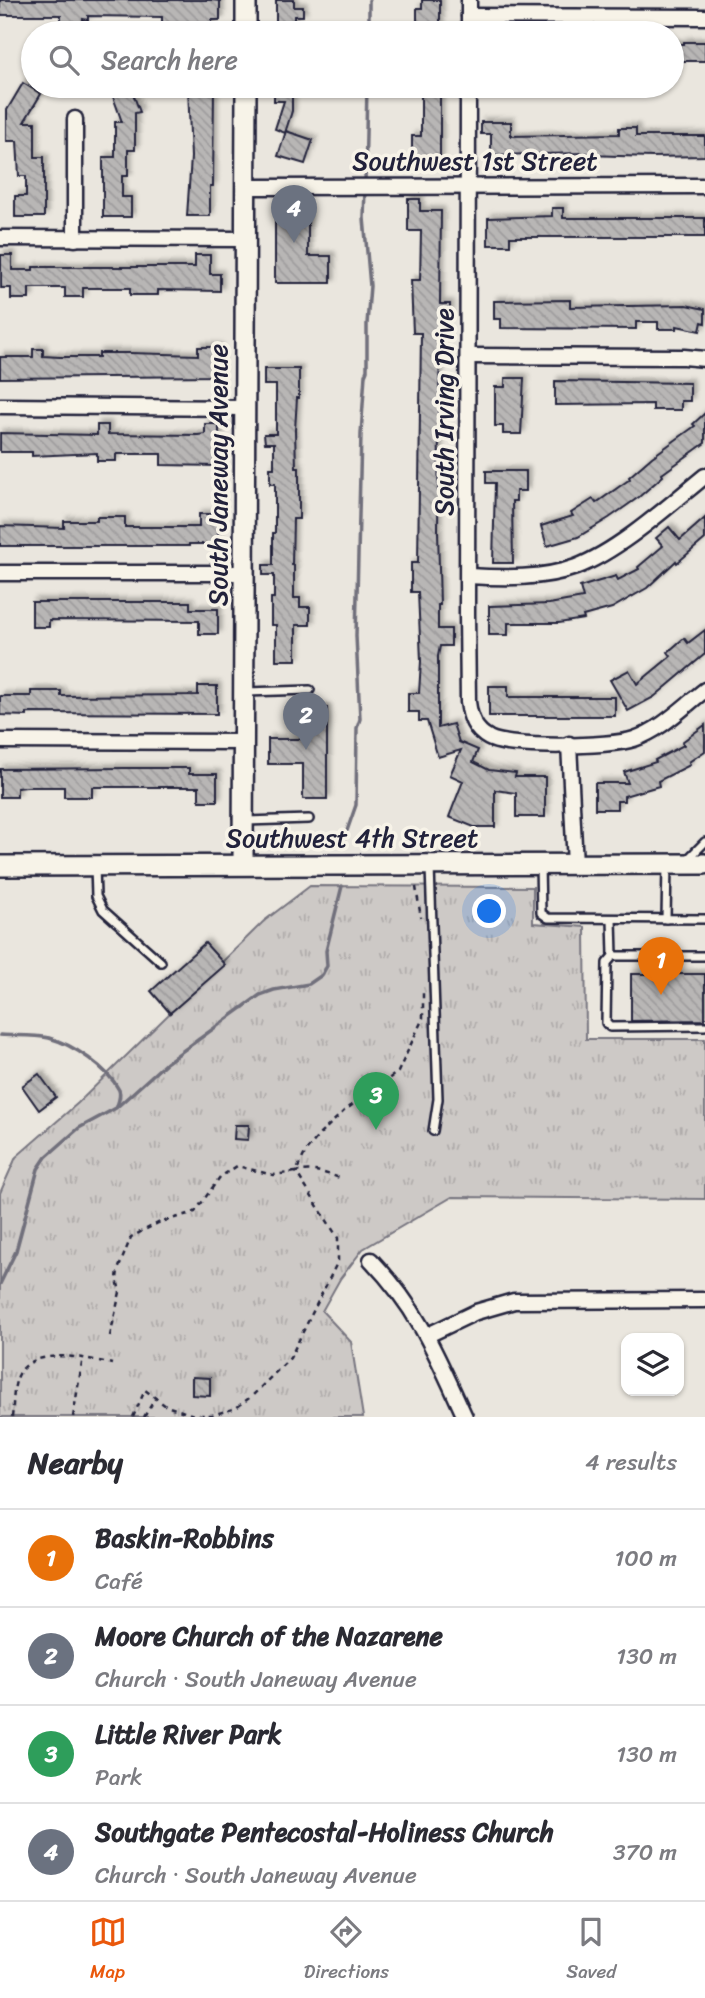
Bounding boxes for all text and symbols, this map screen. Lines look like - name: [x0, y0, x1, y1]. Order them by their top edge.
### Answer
- search box: [21, 21, 684, 98]
- text: Search here: [101, 37, 238, 83]
- icon: search: [45, 41, 83, 79]
- street label: Southwest 1st Street: [352, 138, 598, 184]
- pin: 4: [271, 185, 317, 243]
- street label: South Irving Drive: [421, 308, 467, 516]
- street label: South Janeway Avenue: [195, 344, 241, 606]
- pin: 2: [283, 692, 329, 750]
- street label: Southwest 4th Street: [226, 815, 478, 861]
- your location: [472, 894, 506, 928]
- pin: 1: [638, 937, 684, 995]
- pin: 3: [353, 1072, 399, 1130]
- map controls: [621, 1333, 684, 1396]
- button: layers: [621, 1333, 684, 1396]
- text: Nearby: [28, 1436, 123, 1490]
- text: 4 results: [585, 1442, 677, 1483]
- text: Baskin-Robbins: [95, 1515, 274, 1561]
- text: 1: [46, 1538, 56, 1579]
- text: 100 m: [614, 1538, 677, 1579]
- text: Café: [95, 1561, 143, 1602]
- text: Moore Church of the Nazarene: [95, 1613, 443, 1659]
- text: 2: [44, 1636, 58, 1677]
- text: 130 m: [616, 1636, 677, 1677]
- text: Church · South Janeway Avenue: [95, 1659, 417, 1700]
- text: Little River Park: [95, 1711, 281, 1757]
- text: 3: [45, 1734, 57, 1775]
- text: 130 m: [616, 1734, 677, 1775]
- text: Park: [95, 1757, 142, 1798]
- text: Southgate Pentecostal-Holiness Church: [95, 1809, 554, 1855]
- text: 4: [44, 1832, 58, 1873]
- text: 370 m: [613, 1832, 677, 1873]
- text: Church · South Janeway Avenue: [95, 1855, 417, 1896]
- tab: Map: [89, 1913, 127, 1988]
- tab: Directions: [304, 1913, 389, 1988]
- tab: Saved: [566, 1913, 616, 1988]

